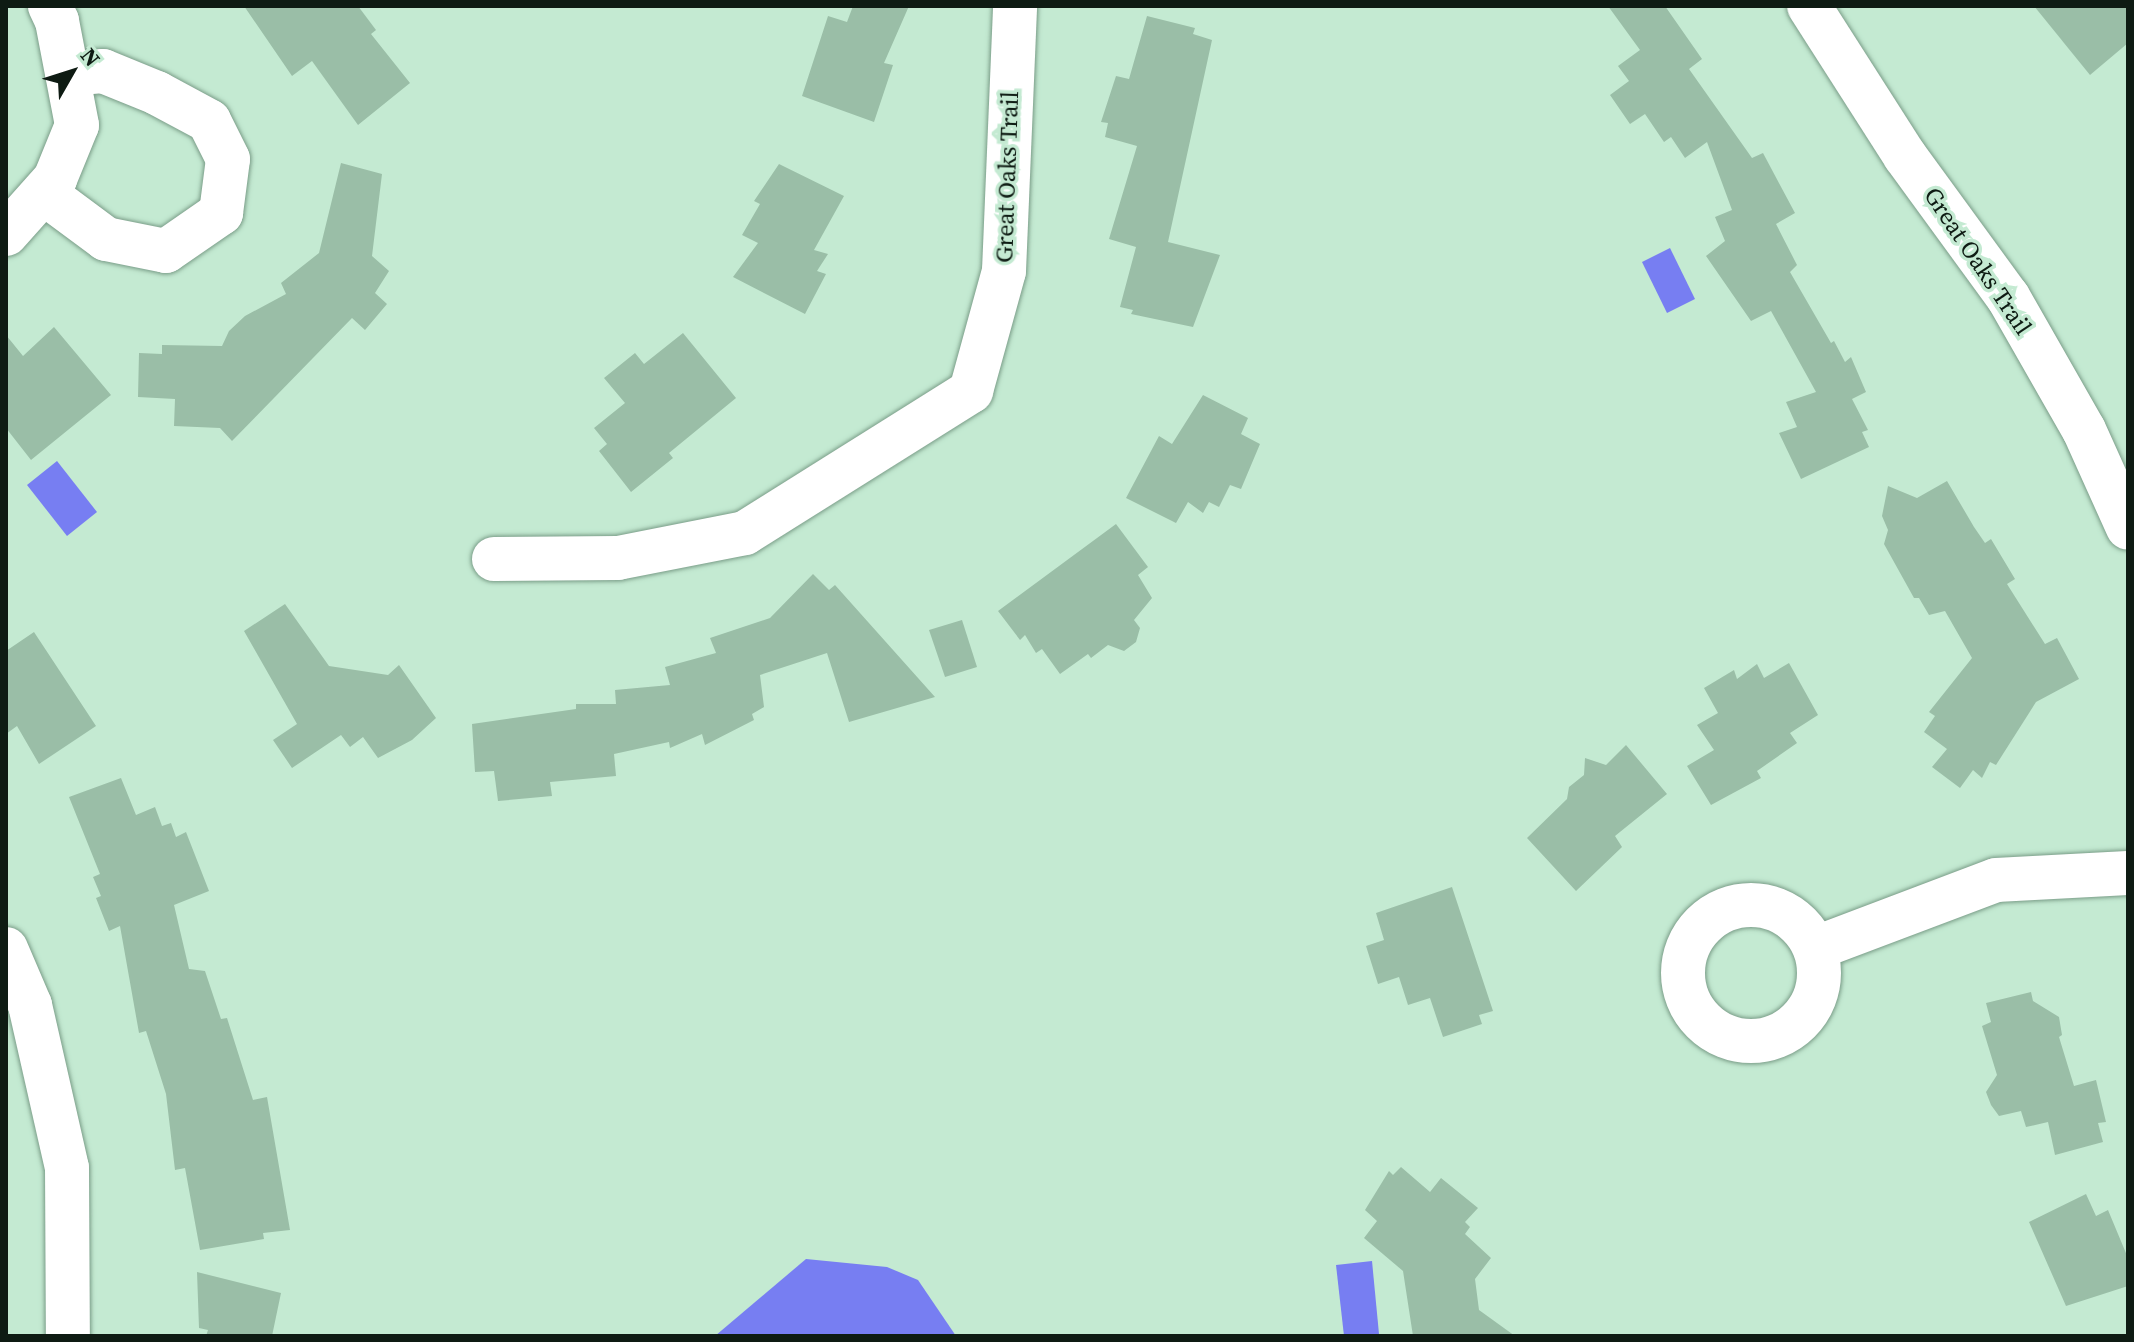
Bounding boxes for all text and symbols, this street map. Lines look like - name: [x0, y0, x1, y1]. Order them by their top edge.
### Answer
- north arrow: [32, 32, 112, 112]
- text: N: [74, 41, 107, 73]
- street label: Great Oaks Trail: [990, 90, 1024, 264]
- street label: Great Oaks Trail: [1918, 182, 2038, 340]

